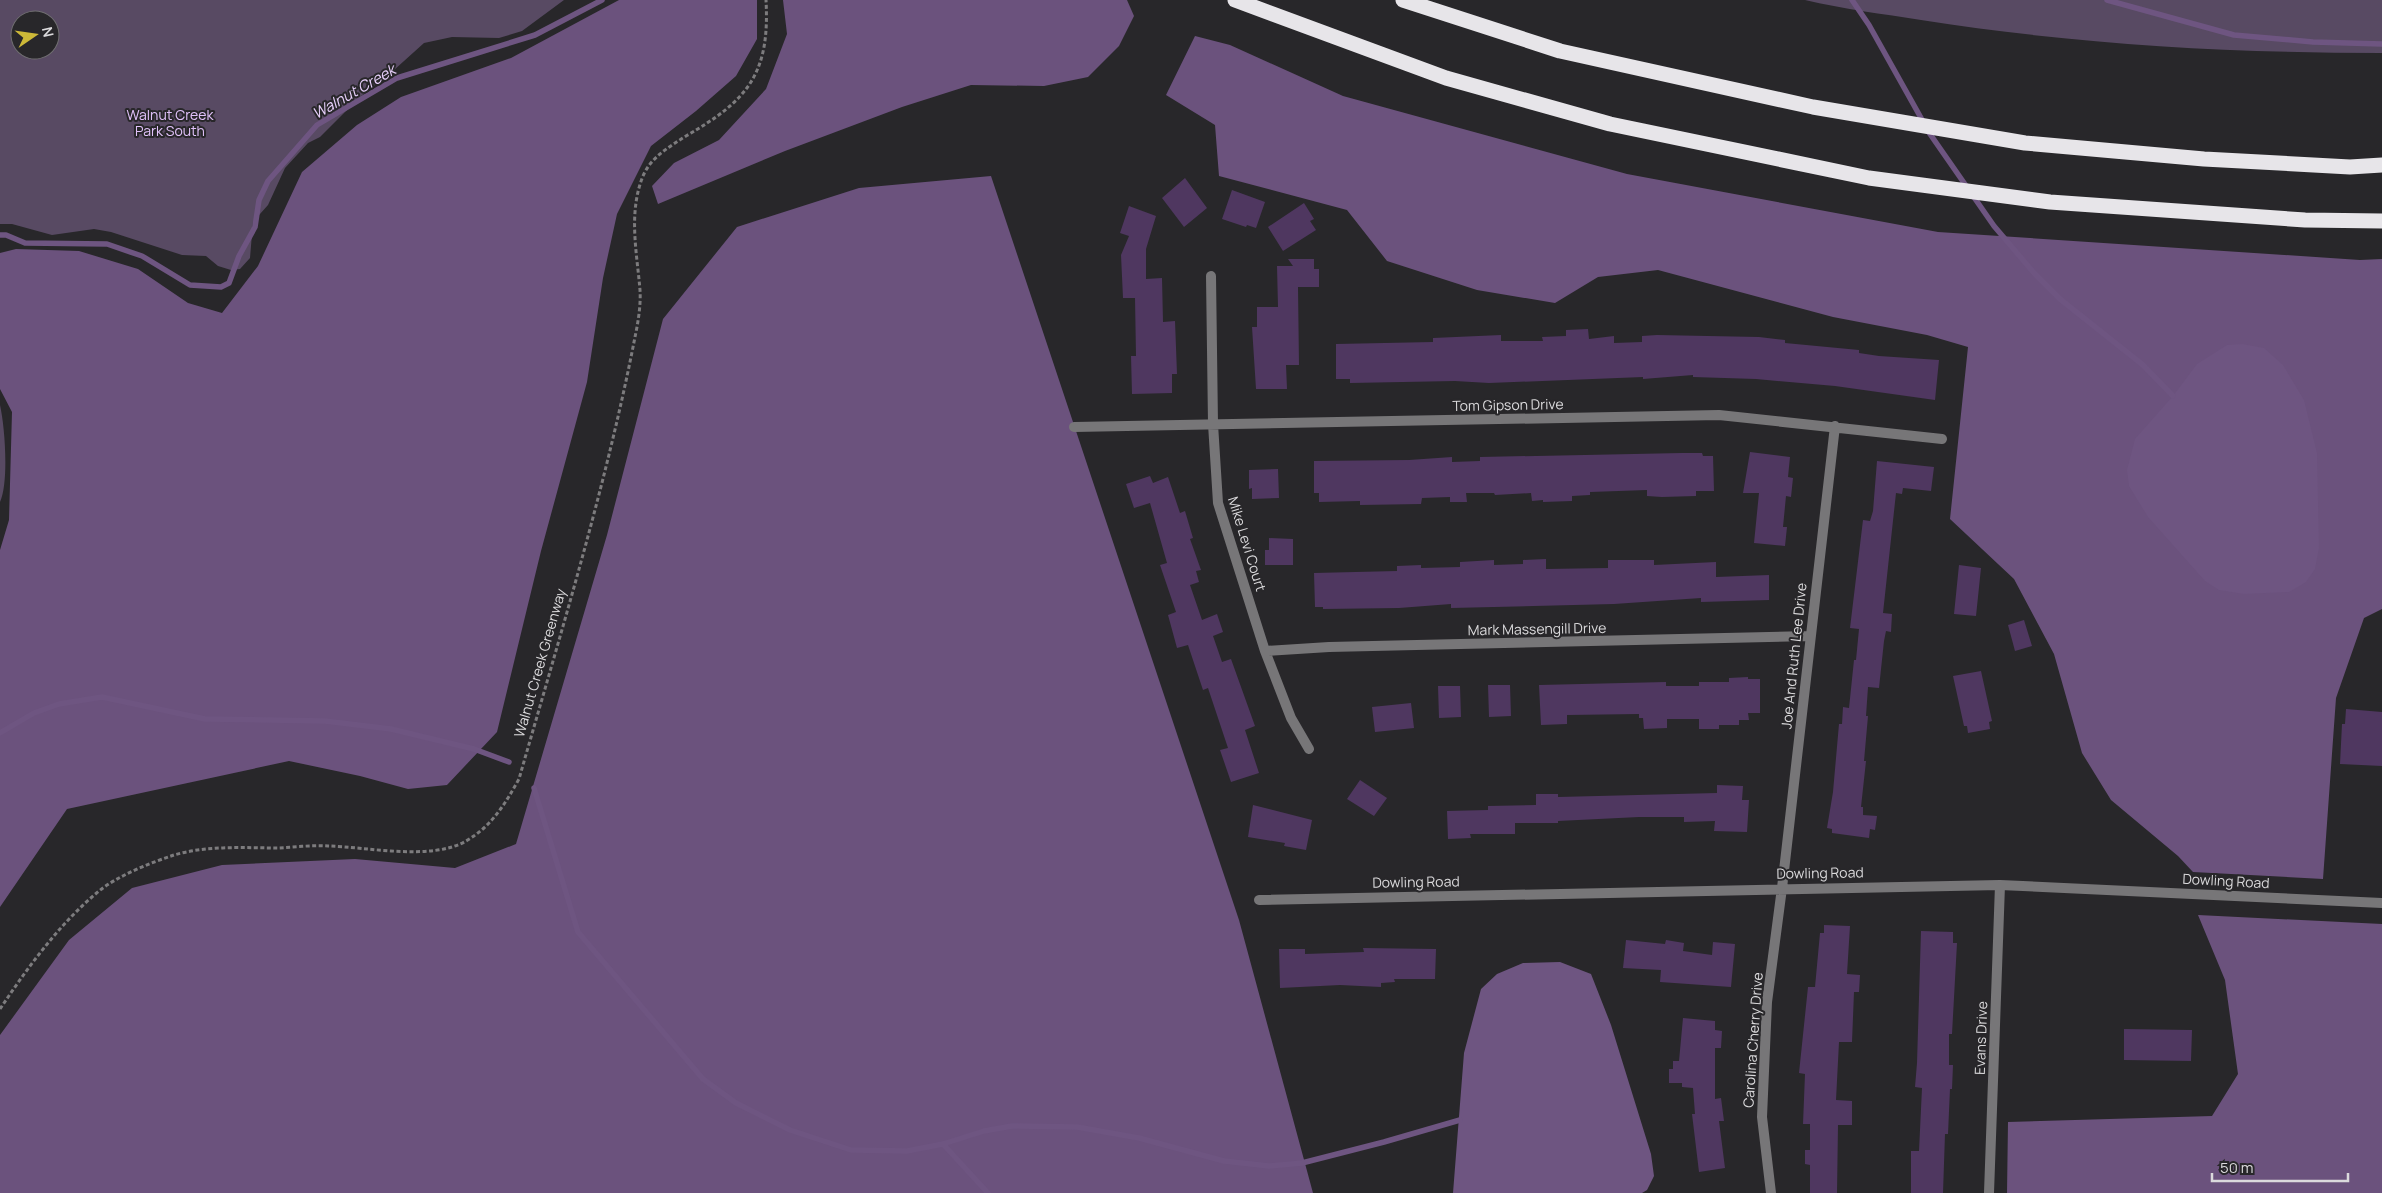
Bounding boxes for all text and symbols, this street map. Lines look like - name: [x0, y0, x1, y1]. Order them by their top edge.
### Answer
- north arrow: [10, 10, 60, 60]
- text: N: [38, 25, 59, 39]
- water label: Walnut Creek: [308, 58, 401, 124]
- park label: Walnut Creek Park South: [127, 105, 214, 140]
- street label: Tom Gipson Drive: [1452, 394, 1564, 415]
- street label: Mike Levi Court: [1224, 494, 1271, 594]
- street label: Joe And Ruth Lee Drive: [1776, 582, 1811, 730]
- street label: Walnut Creek Greenway: [509, 586, 570, 739]
- street label: Mark Massengill Drive: [1468, 618, 1606, 639]
- street label: Dowling Road: [1776, 862, 1864, 883]
- street label: Dowling Road: [2182, 869, 2270, 892]
- street label: Dowling Road: [1372, 871, 1460, 892]
- street label: Carolina Cherry Drive: [1738, 972, 1767, 1108]
- street label: Evans Drive: [1970, 1001, 1991, 1075]
- scale bar: [2212, 1150, 2348, 1182]
- text: 50 m: [2220, 1157, 2254, 1178]

